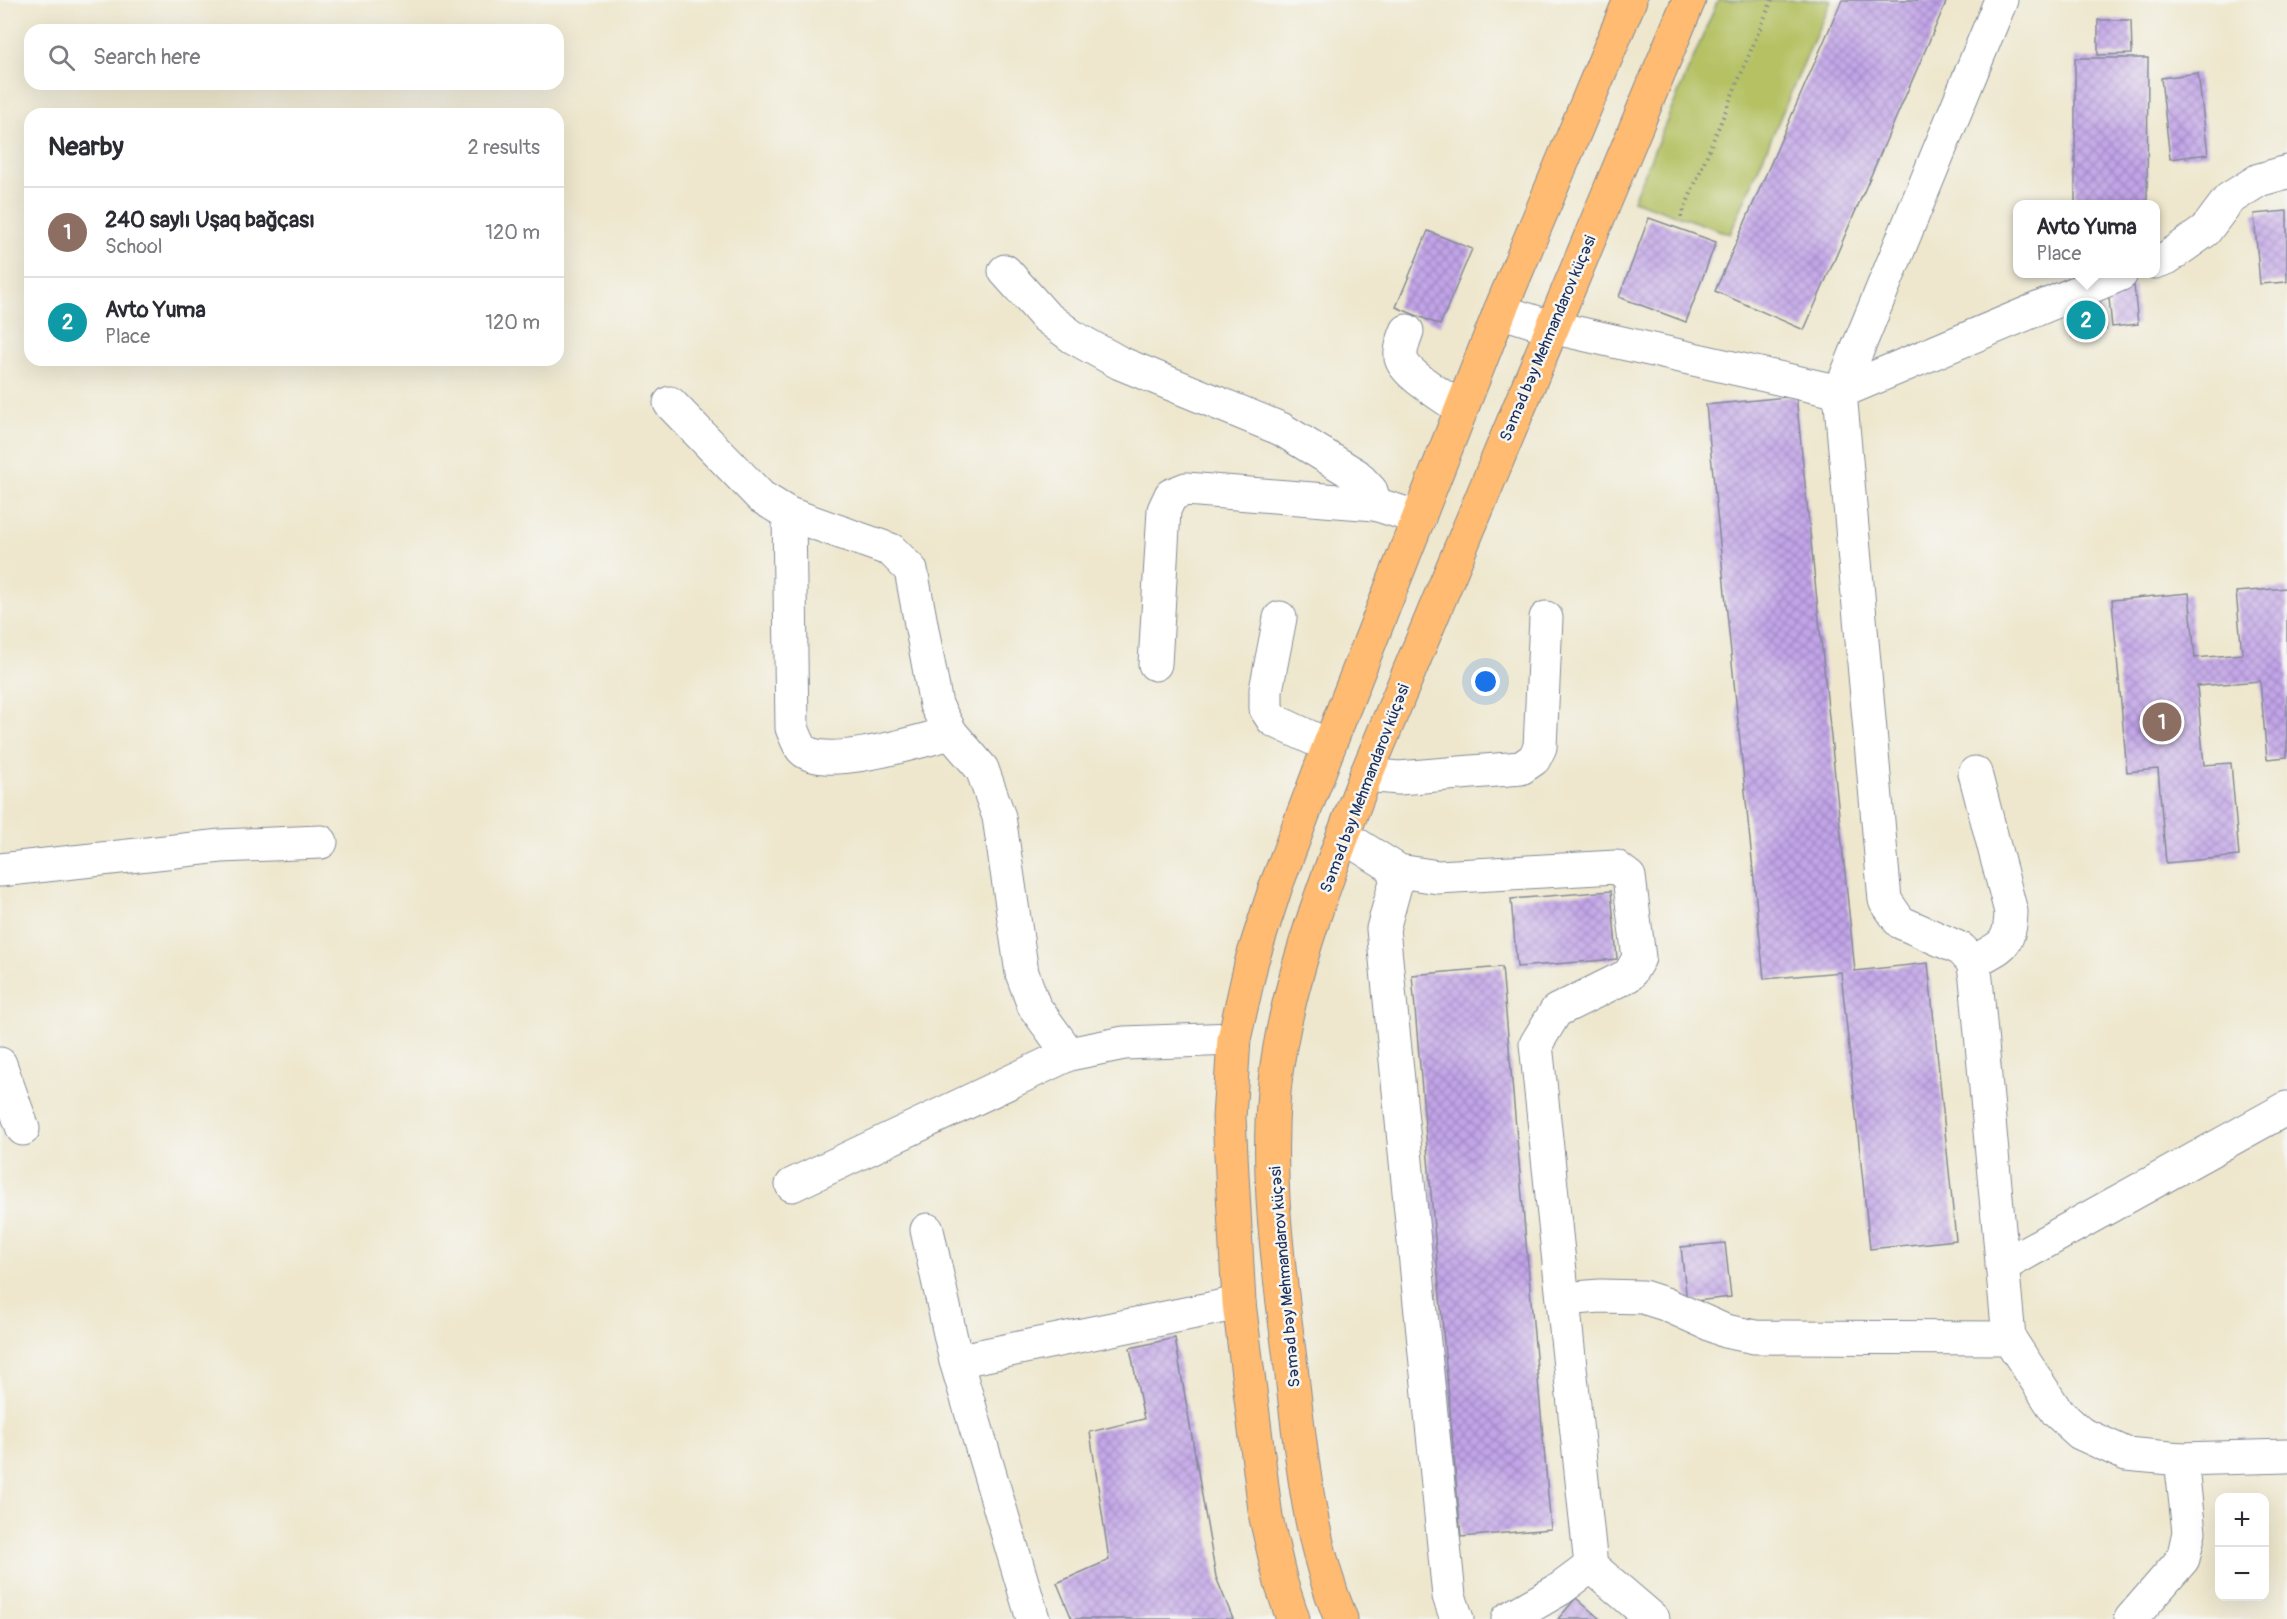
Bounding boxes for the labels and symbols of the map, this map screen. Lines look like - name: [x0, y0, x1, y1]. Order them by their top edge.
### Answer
- street label: Səməd bəy Mehmandarov küçəsi: [1495, 232, 1601, 444]
- pin: 2: [2066, 298, 2106, 342]
- your location: [1471, 667, 1500, 696]
- street label: Səməd bəy Mehmandarov küçəsi: [1316, 681, 1414, 895]
- pin: 1: [2142, 700, 2182, 744]
- street label: Səməd bəy Mehmandarov küçəsi: [1265, 1165, 1305, 1388]

